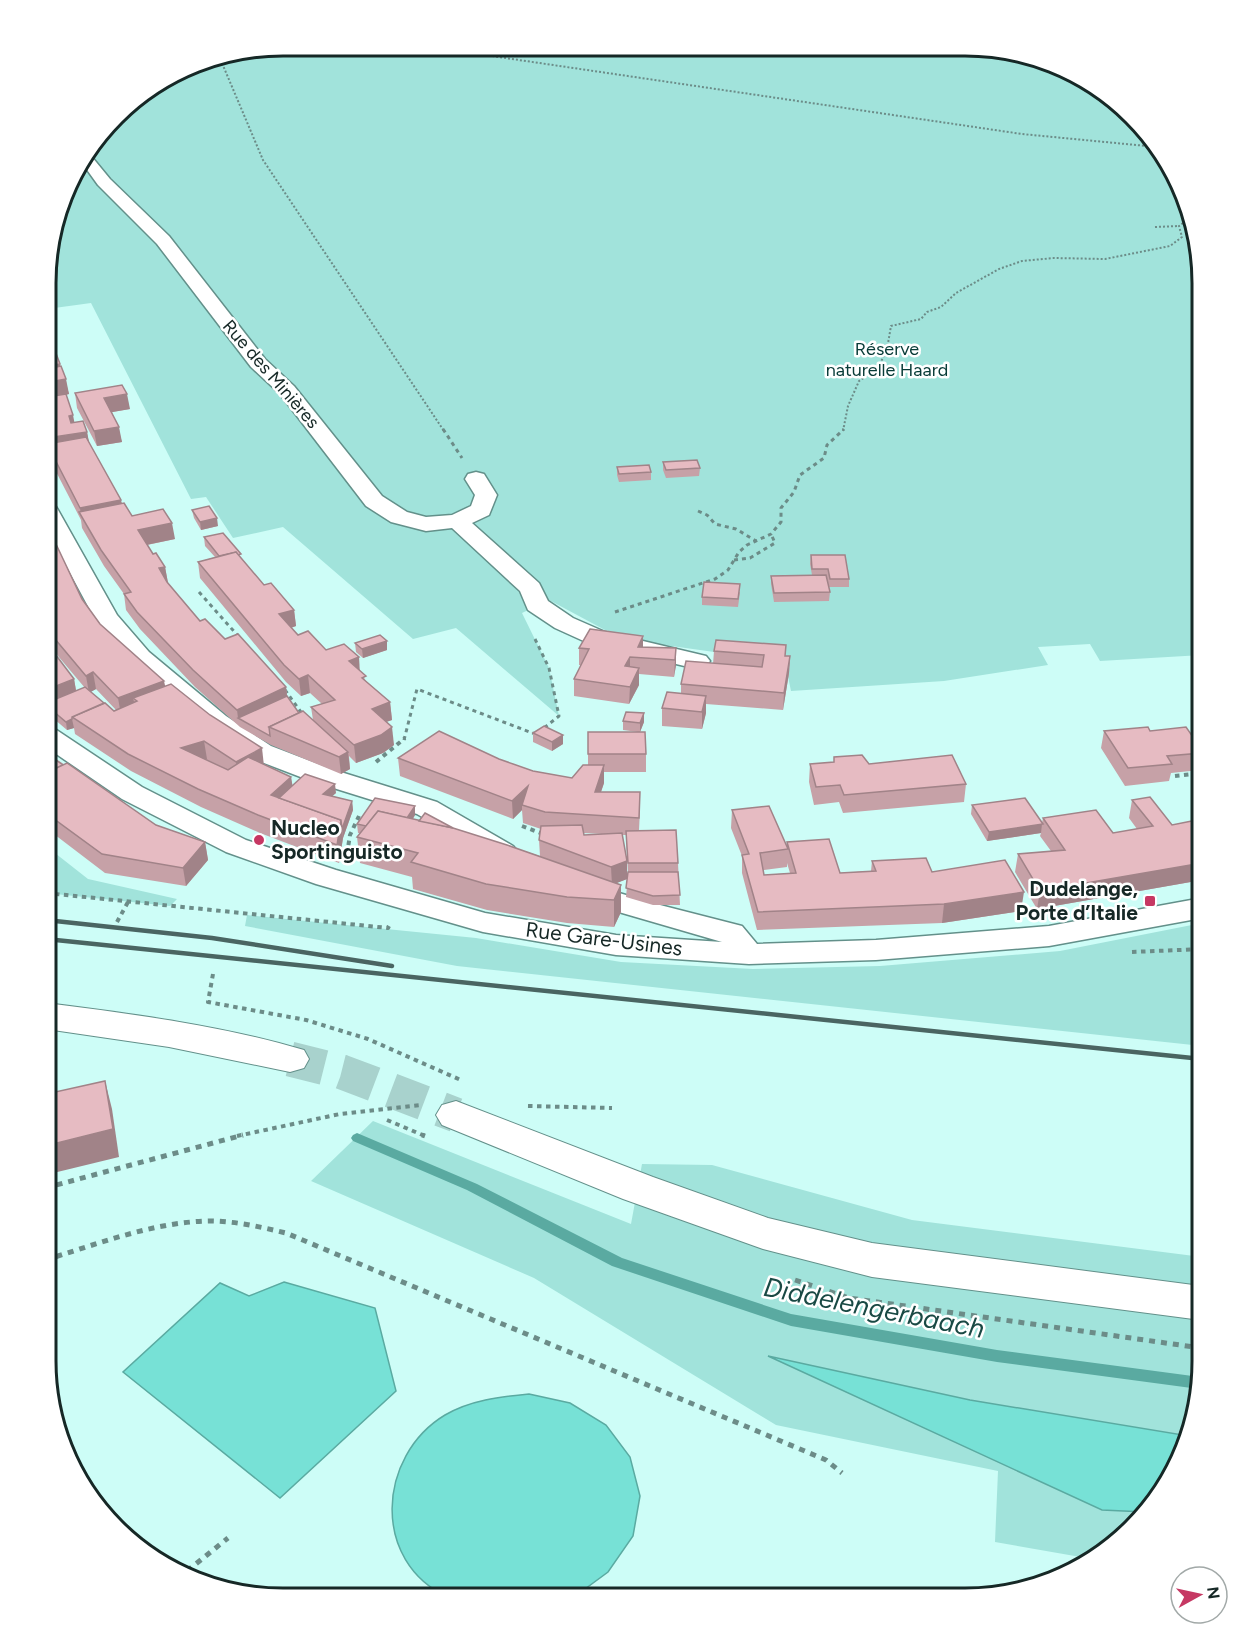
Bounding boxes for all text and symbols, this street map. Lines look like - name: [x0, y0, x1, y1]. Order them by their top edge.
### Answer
- street label: Rue des Minières: [218, 315, 324, 433]
- park label: Réserve naturelle Haard: [826, 338, 948, 381]
- place label: Nucleo Sportinguisto: [271, 815, 403, 864]
- marker: Nucleo Sportinguisto: [252, 833, 266, 847]
- place label: Dudelange, Porte d’Italie: [1016, 876, 1138, 925]
- marker: Dudelange, Porte d’Italie: [1143, 894, 1157, 908]
- street label: Rue Gare-Usines: [524, 916, 684, 961]
- water label: Diddelengerbaach: [761, 1270, 987, 1345]
- north arrow: [1169, 1565, 1229, 1625]
- text: N: [1203, 1586, 1224, 1600]

